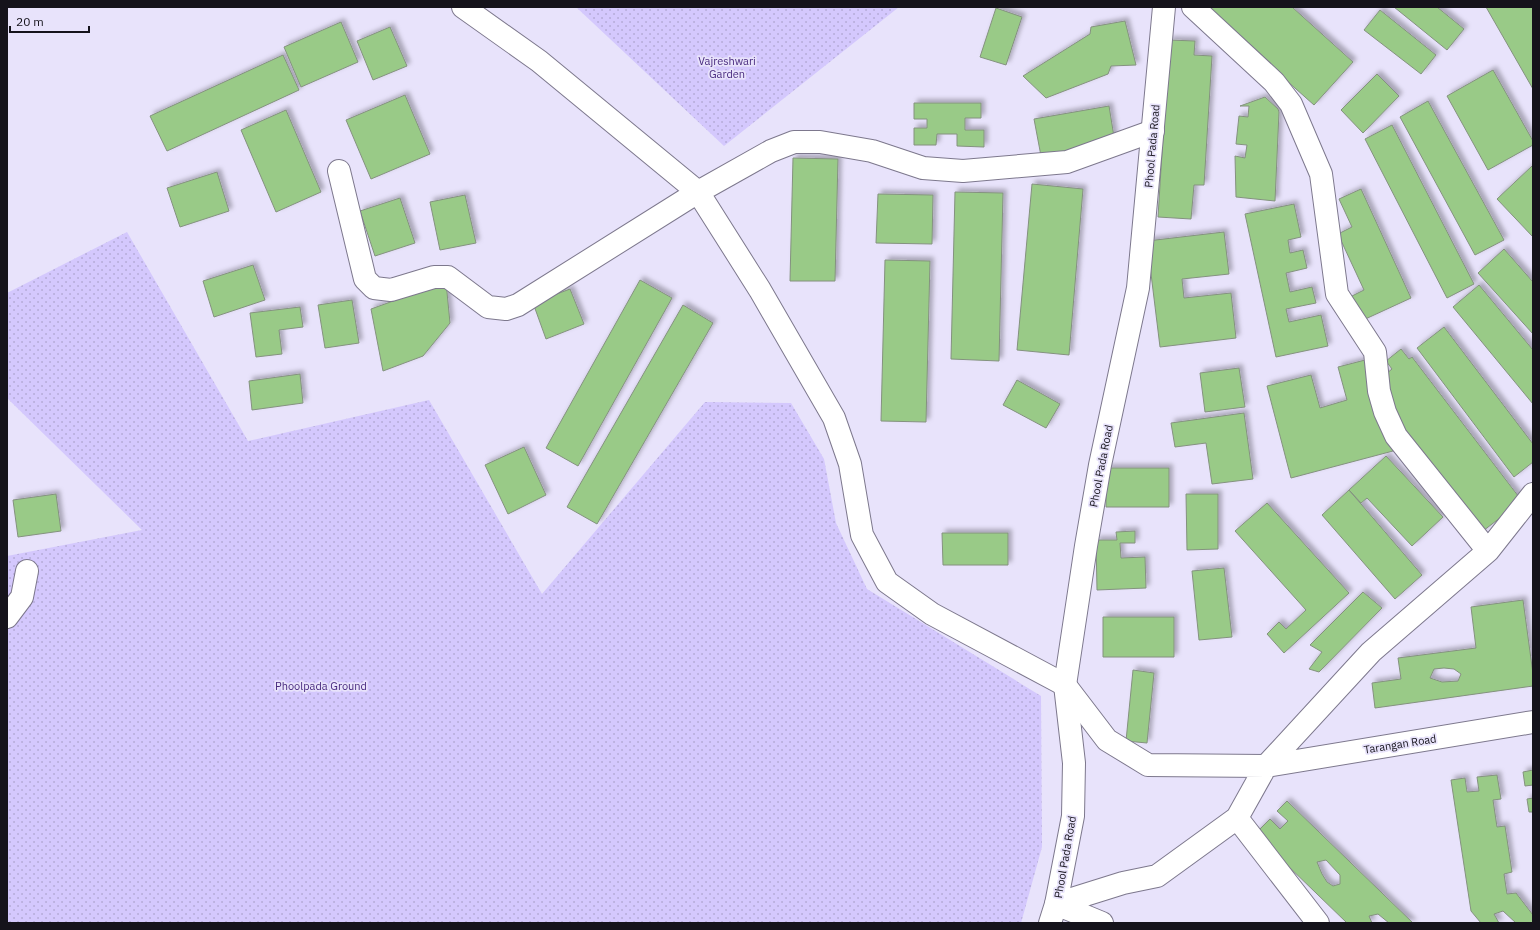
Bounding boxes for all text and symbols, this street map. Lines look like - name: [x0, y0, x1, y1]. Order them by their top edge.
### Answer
- scale bar: [10, 8, 89, 34]
- text: 20 m: [16, 14, 44, 29]
- park label: Vajreshwari Garden: [698, 54, 756, 81]
- street label: Phool Pada Road: [1141, 104, 1163, 188]
- street label: Phool Pada Road: [1086, 424, 1116, 508]
- park label: Phoolpada Ground: [275, 679, 367, 693]
- street label: Tarangan Road: [1363, 731, 1437, 757]
- street label: Phool Pada Road: [1051, 815, 1079, 899]

